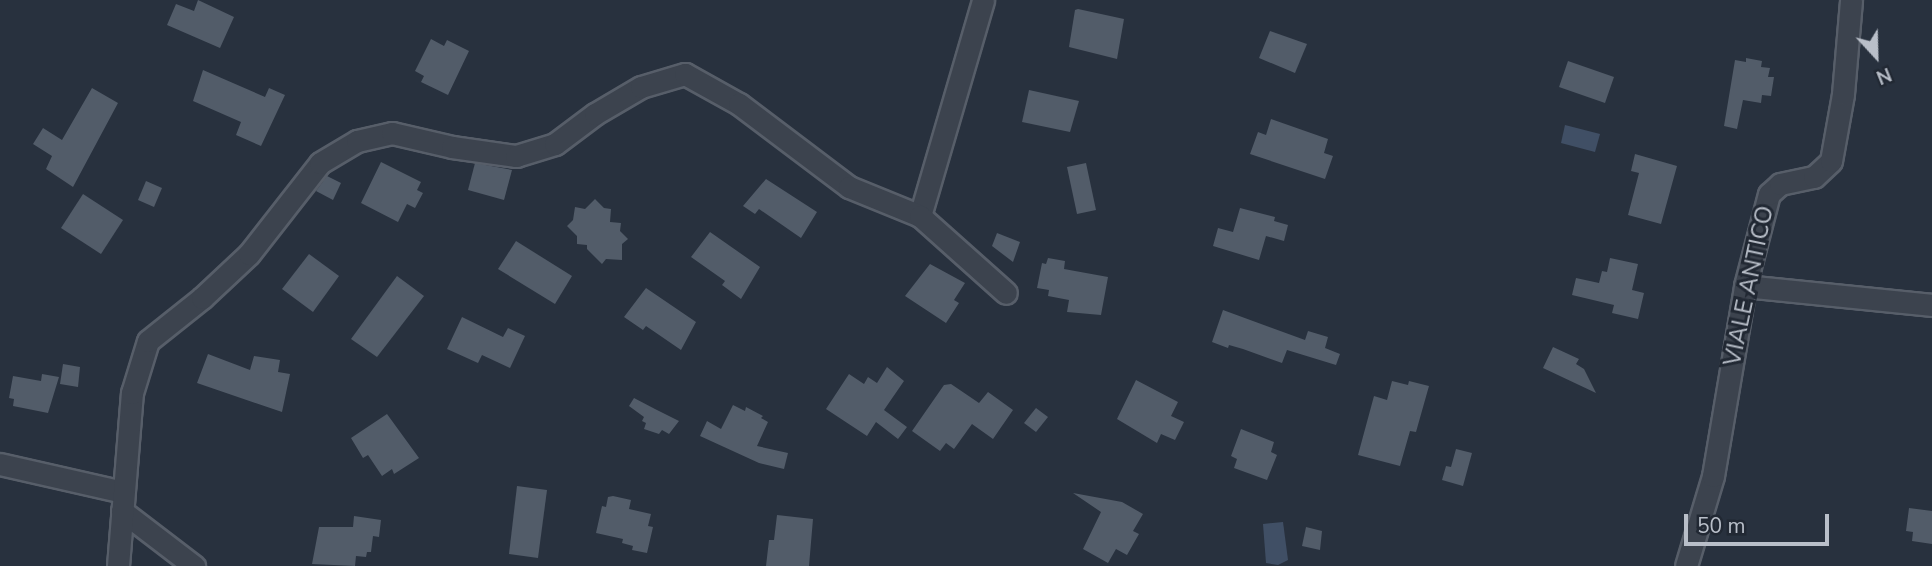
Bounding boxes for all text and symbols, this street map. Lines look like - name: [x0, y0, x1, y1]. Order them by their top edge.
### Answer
- north arrow: [1841, 21, 1911, 91]
- text: N: [1872, 61, 1895, 90]
- street label: VIALE ANTICO: [1718, 203, 1780, 369]
- scale bar: [1687, 500, 1832, 544]
- text: 50 m: [1697, 512, 1746, 540]

